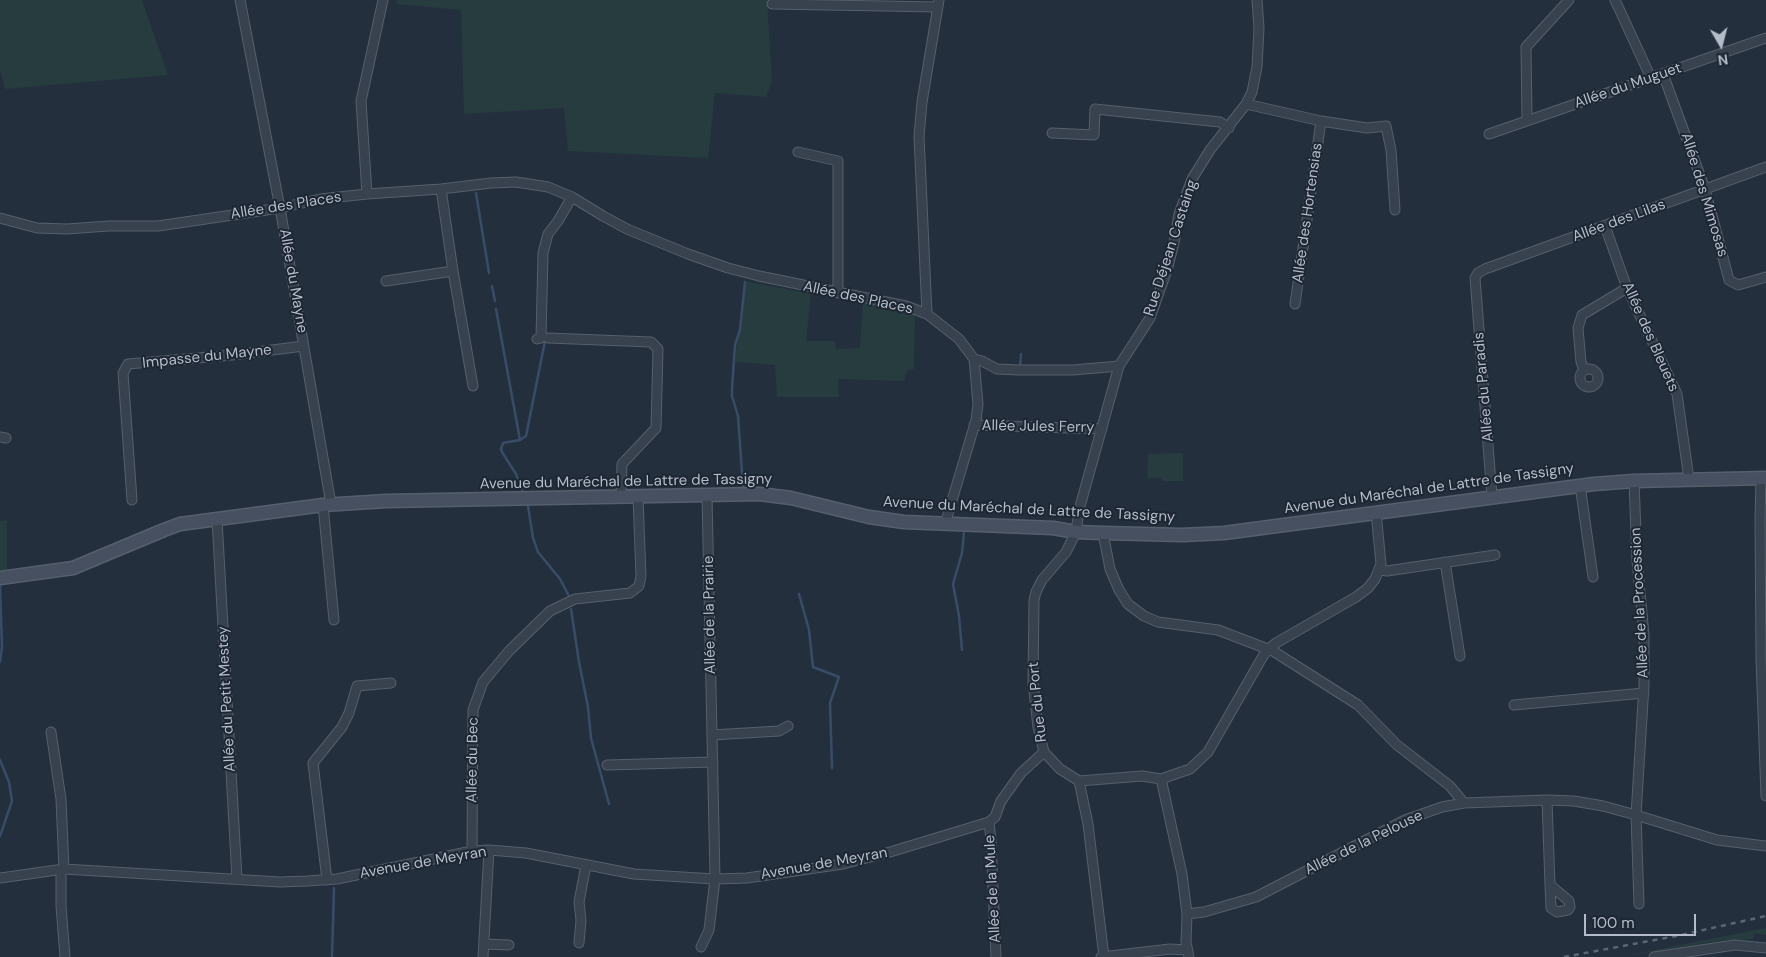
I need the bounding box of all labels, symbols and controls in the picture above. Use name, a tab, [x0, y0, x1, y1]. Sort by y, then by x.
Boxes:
north arrow	[1696, 20, 1746, 70]
text: N	[1717, 50, 1729, 69]
street label: Allée du Muguet	[1572, 59, 1684, 113]
street label: Allée des Mimosas	[1677, 131, 1731, 259]
street label: Allée des Hortensias	[1289, 142, 1327, 284]
street label: Rue Déjean Castaing	[1140, 177, 1202, 319]
street label: Allée des Places	[229, 188, 343, 224]
street label: Allée des Lilas	[1570, 196, 1668, 246]
street label: Allée du Mayne	[275, 227, 311, 335]
street label: Allée des Places	[801, 278, 915, 318]
street label: Allée des Bleuets	[1618, 279, 1682, 395]
street label: Allée du Paradis	[1470, 331, 1498, 443]
street label: Impasse du Mayne	[141, 341, 273, 373]
street label: Allée Jules Ferry	[981, 417, 1095, 437]
street label: Avenue du Maréchal de Lattre de Tassigny	[1283, 460, 1575, 518]
street label: Avenue du Maréchal de Lattre de Tassigny	[480, 470, 772, 494]
street label: Avenue du Maréchal de Lattre de Tassigny	[882, 493, 1176, 527]
street label: Allée de la Procession	[1627, 527, 1653, 679]
street label: Allée de la Prairie	[700, 555, 720, 675]
street label: Allée du Petit Mestey	[214, 626, 240, 772]
street label: Rue du Port	[1025, 661, 1051, 743]
street label: Allée du Bec	[463, 717, 483, 803]
street label: Allée de la Pelouse	[1302, 807, 1426, 879]
street label: Allée de la Mule	[981, 835, 1005, 943]
street label: Avenue de Meyran	[358, 843, 488, 883]
street label: Avenue de Meyran	[759, 844, 889, 884]
scale bar	[1586, 904, 1698, 936]
text: 100 m	[1592, 913, 1635, 933]

